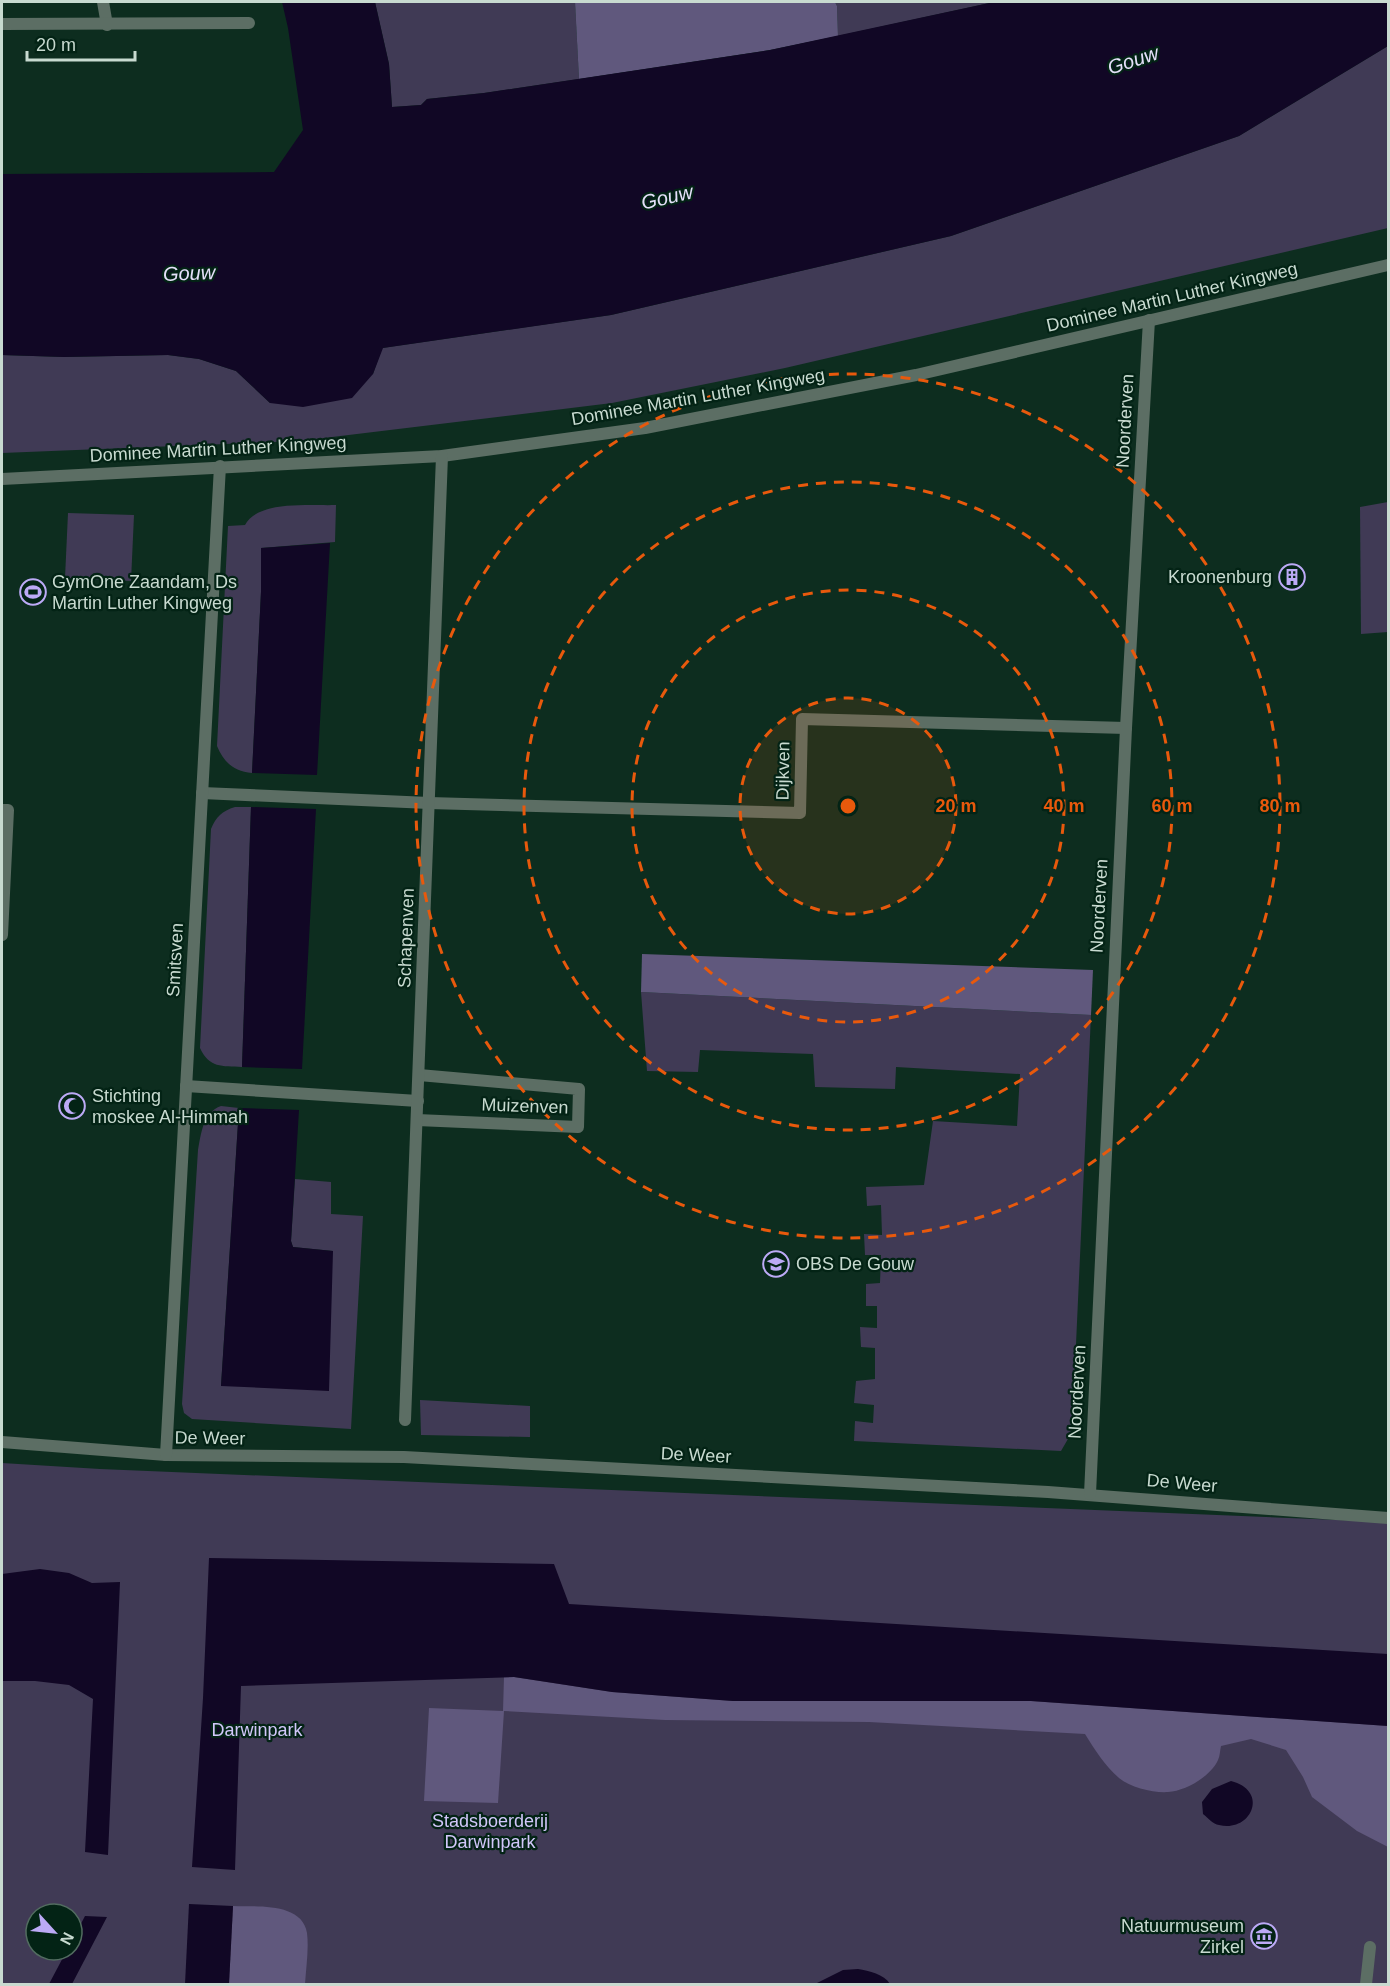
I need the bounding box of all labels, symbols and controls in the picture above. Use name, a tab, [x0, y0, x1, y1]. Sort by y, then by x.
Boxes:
scale bar	[27, 24, 135, 62]
text: 20 m	[36, 35, 76, 55]
water label: Gouw	[1105, 41, 1163, 79]
water label: Gouw	[639, 180, 696, 214]
street label: Dominee Martin Luther Kingweg	[1044, 258, 1300, 336]
water label: Gouw	[163, 261, 217, 285]
street label: Dominee Martin Luther Kingweg	[570, 365, 826, 429]
street label: Noorderven	[1113, 374, 1137, 468]
street label: Dominee Martin Luther Kingweg	[89, 432, 347, 466]
building icon: Kroonenburg	[1277, 562, 1307, 592]
place label: Kroonenburg	[1168, 567, 1272, 587]
place label: GymOne Zaandam, Ds Martin Luther Kingweg	[52, 572, 237, 613]
sports icon: GymOne Zaandam, Ds Martin Luther Kingweg	[18, 577, 48, 607]
street label: Dijkven	[772, 741, 794, 801]
centre of rings	[838, 796, 858, 816]
text: 20 m	[935, 796, 977, 816]
text: 40 m	[1043, 796, 1085, 816]
text: 60 m	[1151, 796, 1193, 816]
text: 80 m	[1259, 796, 1301, 816]
street label: Noorderven	[1087, 859, 1111, 953]
street label: Schapenven	[394, 888, 418, 988]
street label: Smitsven	[163, 923, 187, 997]
place label: Stichting moskee Al-Himmah	[92, 1086, 248, 1127]
mosque icon: Stichting moskee Al-Himmah	[57, 1091, 87, 1121]
street label: Muizenven	[481, 1094, 569, 1118]
school or university icon: OBS De Gouw	[761, 1249, 791, 1279]
place label: OBS De Gouw	[796, 1254, 915, 1274]
street label: Noorderven	[1065, 1345, 1089, 1439]
street label: De Weer	[174, 1427, 246, 1449]
street label: De Weer	[660, 1443, 732, 1467]
street label: De Weer	[1146, 1470, 1218, 1496]
park label: Darwinpark	[211, 1720, 304, 1740]
park label: Stadsboerderij Darwinpark	[432, 1811, 548, 1852]
north arrow	[24, 1902, 84, 1962]
place label: Natuurmuseum Zirkel	[1121, 1916, 1244, 1957]
museum icon: Natuurmuseum Zirkel	[1249, 1921, 1279, 1951]
text: N	[57, 1930, 77, 1948]

